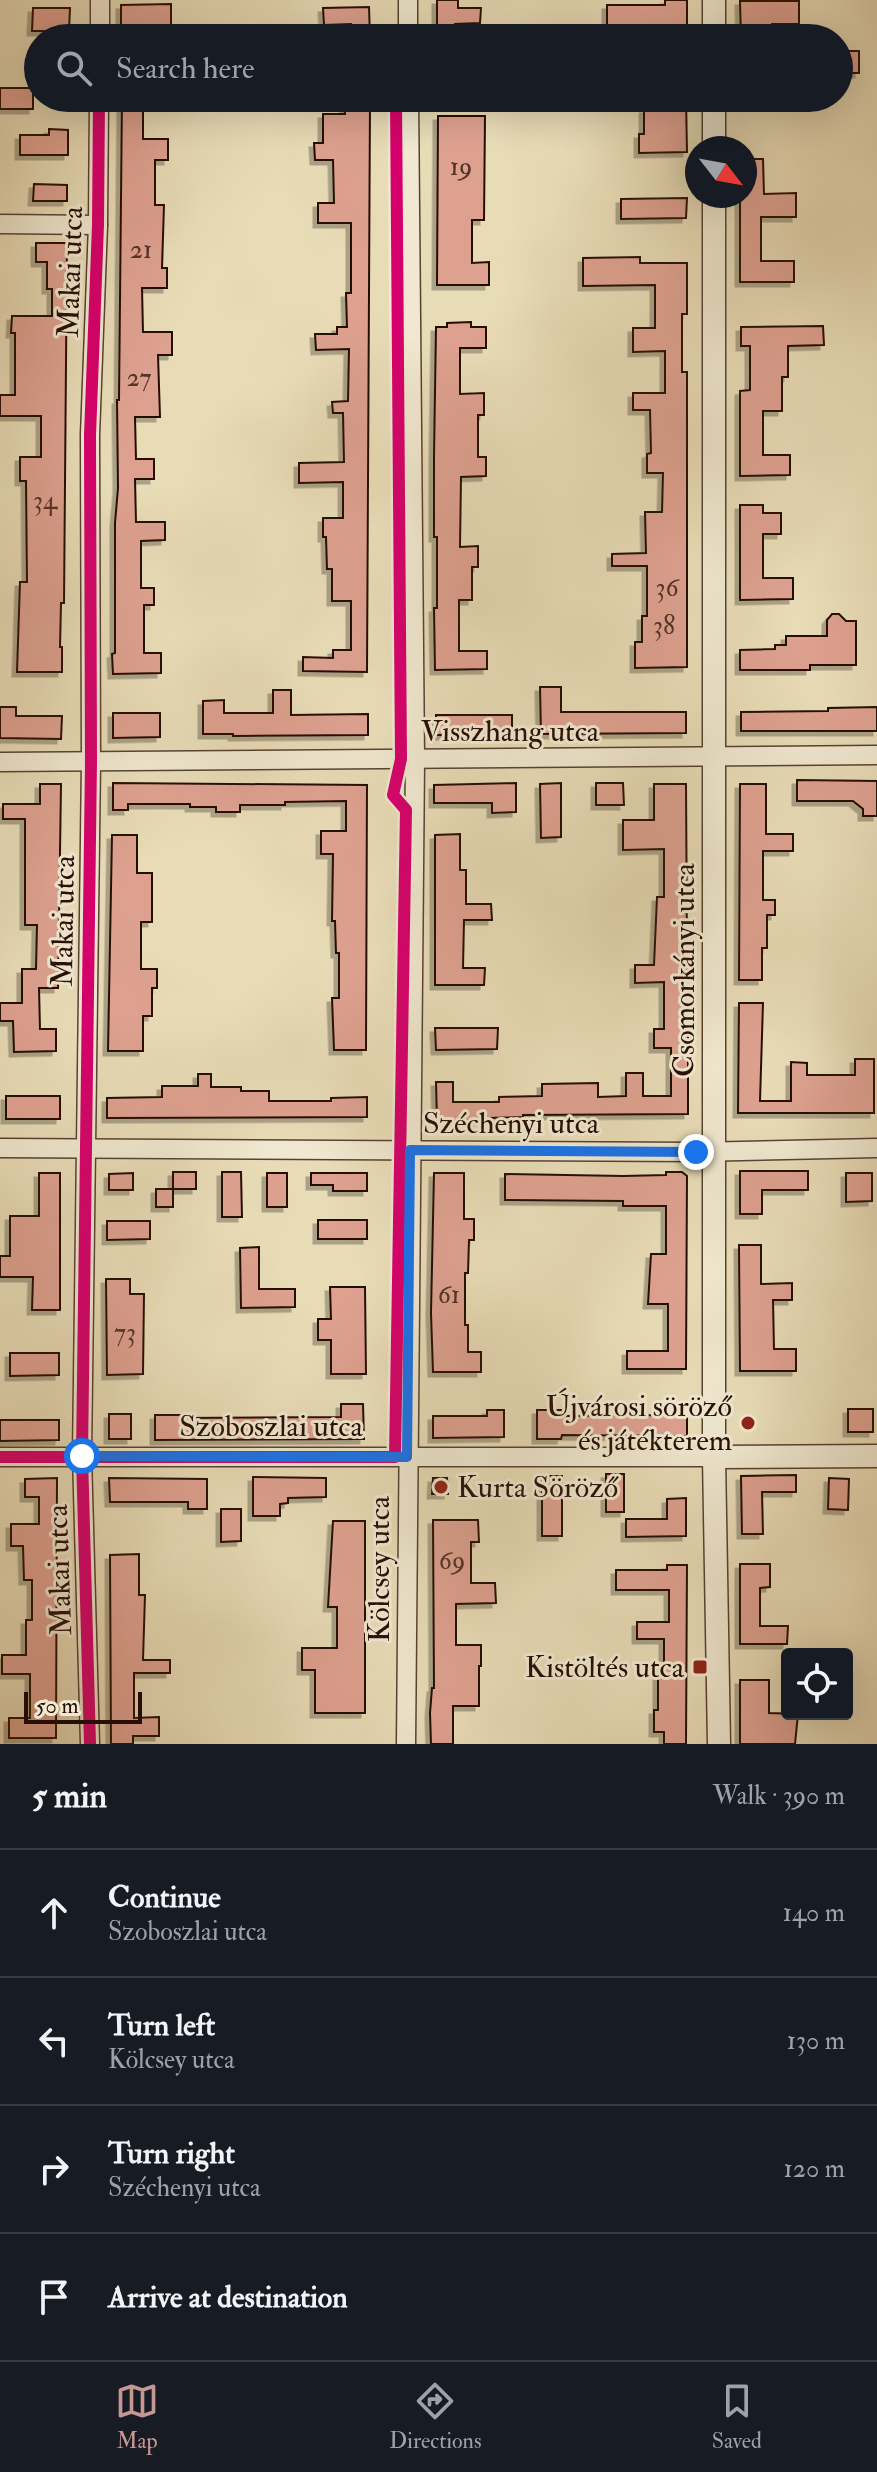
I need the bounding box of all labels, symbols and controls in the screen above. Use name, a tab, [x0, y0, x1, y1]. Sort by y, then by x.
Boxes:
search box	[24, 24, 853, 112]
icon: search	[52, 46, 96, 90]
text: Search here	[116, 50, 255, 87]
north arrow	[685, 136, 757, 208]
house number: 19	[450, 151, 472, 183]
street label: Makai utca	[50, 205, 91, 338]
house number: 21	[130, 234, 152, 266]
house number: 27	[126, 362, 152, 394]
house number: 34	[33, 485, 58, 517]
house number: 36	[655, 572, 680, 604]
house number: 38	[653, 610, 675, 642]
street label: Visszhang utca	[421, 713, 600, 750]
street label: Makai utca	[44, 854, 83, 987]
street label: Csomorkányi utca	[666, 862, 703, 1077]
street label: Széchenyi utca	[423, 1105, 600, 1142]
route end	[678, 1134, 714, 1170]
house number: 61	[438, 1279, 460, 1311]
house number: 73	[114, 1317, 136, 1349]
place label: Újvárosi söröző és játékterem	[546, 1387, 733, 1459]
street label: Szoboszlai utca	[179, 1408, 363, 1445]
marker: Újvárosi söröző és játékterem	[739, 1414, 757, 1432]
route start	[64, 1438, 100, 1474]
place label: Kurta Söröző	[457, 1469, 619, 1506]
marker: Kurta Söröző	[432, 1478, 450, 1496]
street label: Kölcsey utca	[361, 1495, 398, 1642]
street label: Makai utca	[39, 1503, 80, 1636]
house number: 69	[439, 1545, 465, 1577]
map controls	[781, 1648, 853, 1720]
button: locate	[781, 1648, 853, 1720]
place label: Kistöltés utca	[525, 1649, 685, 1686]
marker: Kistöltés utca	[691, 1658, 709, 1676]
scale bar	[24, 1688, 142, 1724]
text: 50 m	[36, 1692, 78, 1720]
text: 5 min	[32, 1775, 107, 1818]
text: Walk · 390 m	[713, 1780, 845, 1812]
text: Continue	[108, 1879, 221, 1916]
icon: ahead	[32, 1891, 76, 1935]
text: 140 m	[783, 1897, 845, 1929]
text: Szoboszlai utca	[108, 1916, 267, 1948]
text: Turn left	[108, 2007, 215, 2044]
icon: left	[32, 2019, 76, 2063]
text: 130 m	[787, 2025, 845, 2057]
text: Kölcsey utca	[108, 2044, 235, 2076]
text: Turn right	[108, 2135, 235, 2172]
icon: right	[32, 2147, 76, 2191]
text: 120 m	[784, 2153, 845, 2185]
text: Széchenyi utca	[108, 2172, 261, 2204]
icon: arrive	[32, 2275, 76, 2319]
text: Arrive at destination	[108, 2279, 348, 2316]
tab: Map	[115, 2379, 159, 2455]
tab: Directions	[389, 2379, 482, 2455]
tab: Saved	[712, 2379, 762, 2455]

